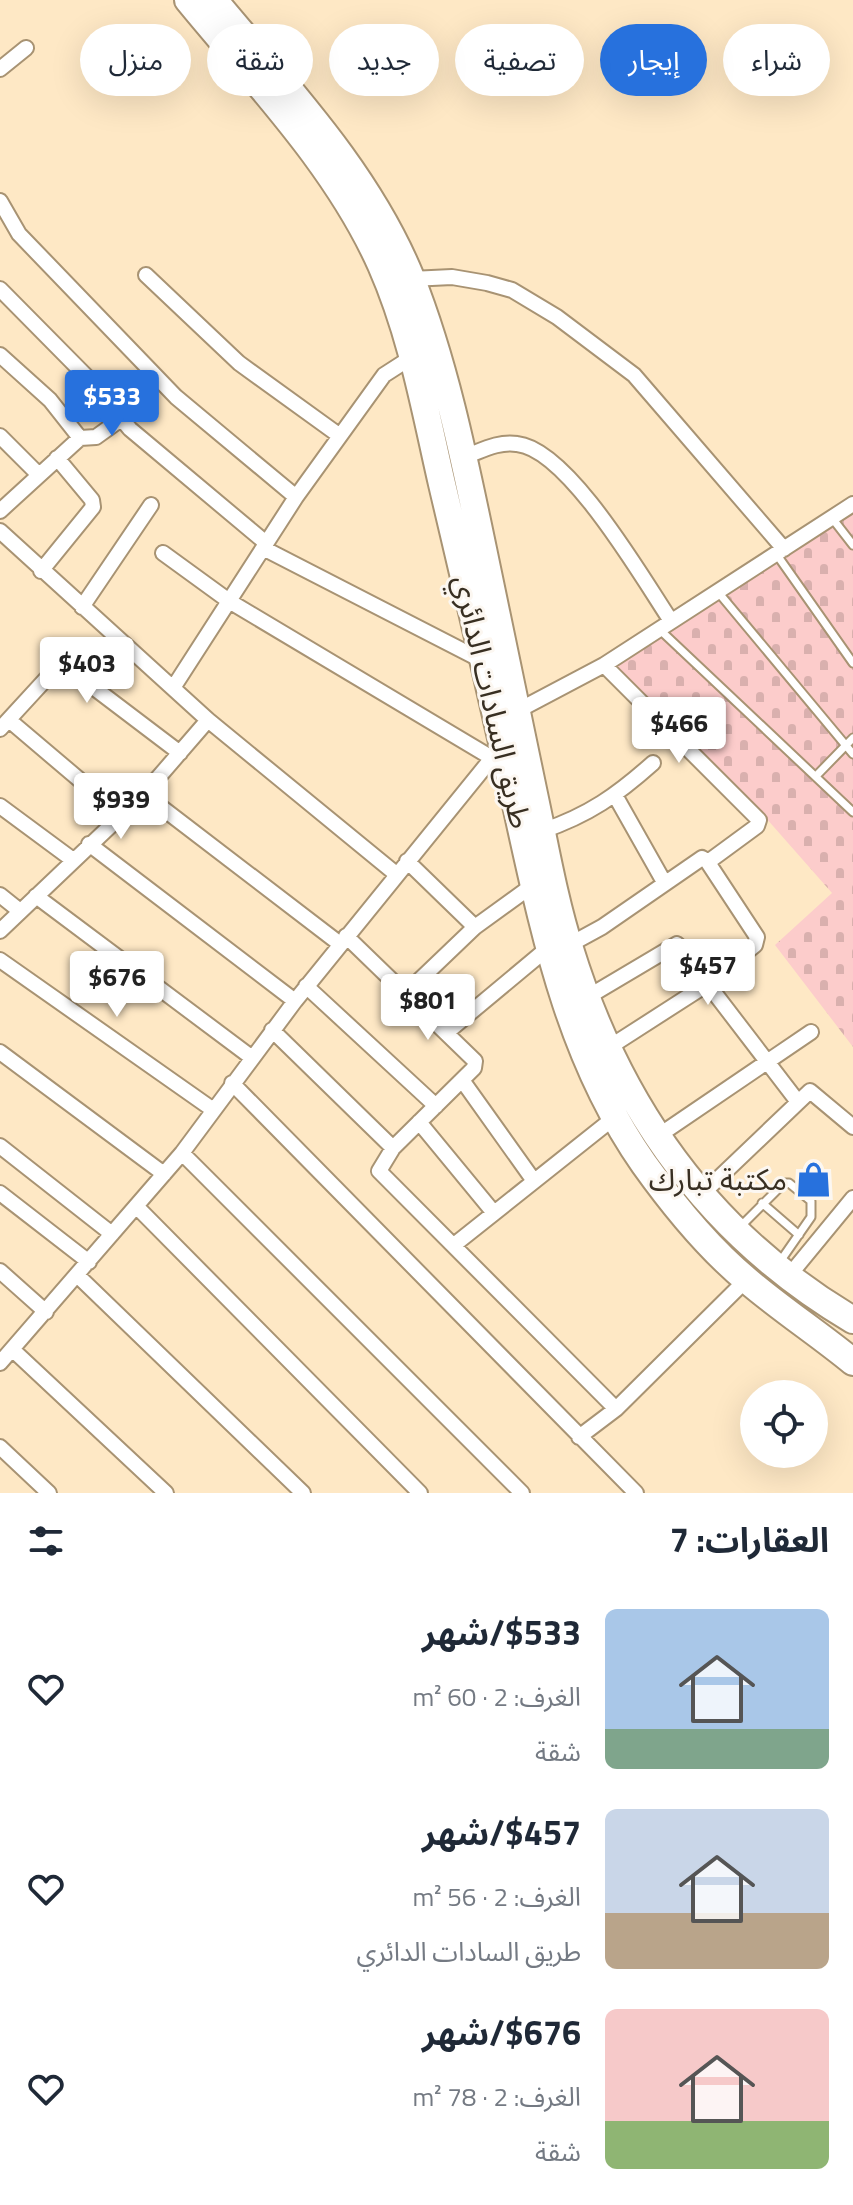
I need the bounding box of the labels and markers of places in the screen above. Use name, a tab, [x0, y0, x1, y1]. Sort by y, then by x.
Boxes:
pin: $533	[65, 370, 159, 438]
pin: $403	[40, 637, 134, 705]
pin: $466	[632, 697, 726, 765]
pin: $939	[74, 773, 168, 841]
pin: $457	[661, 939, 755, 1007]
pin: $676	[70, 951, 164, 1019]
pin: $801	[381, 974, 475, 1042]
place label: مكتبة تبارك	[649, 1156, 787, 1202]
shop icon: مكتبة تبارك	[794, 1161, 832, 1199]

